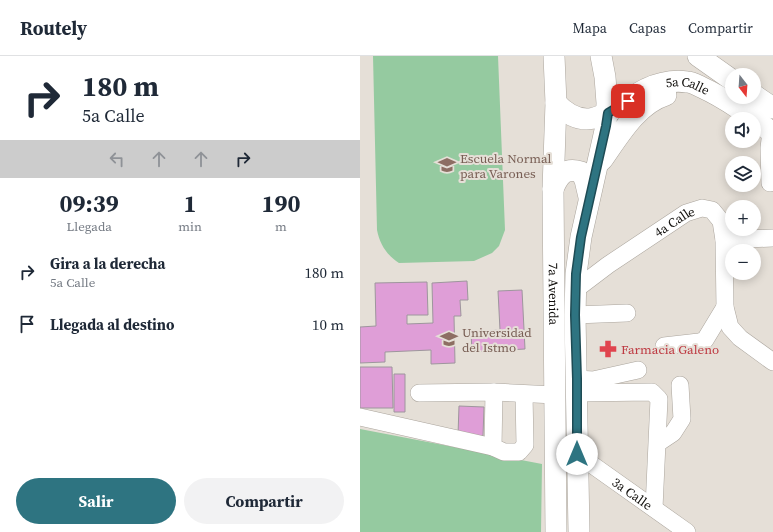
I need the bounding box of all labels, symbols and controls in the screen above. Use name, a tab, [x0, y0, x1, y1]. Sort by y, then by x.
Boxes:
text: Routely	[20, 15, 87, 41]
text: Mapa	[572, 18, 607, 38]
text: Capas	[629, 18, 666, 38]
text: Compartir	[688, 18, 753, 38]
text: 180 m	[82, 67, 159, 105]
north arrow	[725, 68, 761, 104]
map controls	[725, 68, 761, 280]
icon: right	[16, 72, 68, 124]
street label: 5a Calle	[664, 73, 713, 99]
pin	[611, 84, 645, 118]
icon: arrive	[617, 90, 639, 112]
text: 5a Calle	[82, 103, 145, 128]
button: sound	[725, 112, 761, 148]
icon: left	[106, 148, 128, 170]
icon: ahead	[148, 148, 170, 170]
icon: ahead	[190, 148, 212, 170]
icon: right	[232, 148, 254, 170]
place label: Escuela Normal para Varones	[460, 150, 552, 182]
school or university icon: Escuela Normal para Varones	[437, 155, 457, 175]
button: layers	[725, 156, 761, 192]
text: 09:39	[60, 187, 119, 220]
text: 1	[184, 187, 197, 220]
text: 190	[261, 187, 300, 220]
button: +	[725, 200, 761, 236]
street label: 4a Calle	[651, 202, 697, 241]
text: Llegada	[67, 218, 112, 235]
text: min	[178, 218, 202, 235]
text: m	[275, 218, 287, 235]
button: −	[725, 244, 761, 280]
text: Gira a la derecha	[50, 253, 165, 274]
icon: right	[16, 261, 38, 283]
text: 180 m	[304, 262, 344, 283]
street label: 7a Avenida	[545, 263, 563, 326]
text: 5a Calle	[50, 274, 95, 291]
icon: arrive	[16, 313, 38, 335]
text: Llegada al destino	[50, 314, 175, 335]
text: 10 m	[312, 314, 344, 335]
place label: Universidad del Istmo	[462, 324, 532, 356]
school or university icon: Universidad del Istmo	[439, 329, 459, 349]
pharmacy icon: Farmacia Galeno	[598, 339, 618, 359]
place label: Farmacia Galeno	[621, 341, 719, 358]
position arrow	[556, 433, 598, 475]
street label: 3a Calle	[609, 473, 656, 514]
button: Salir	[16, 478, 176, 524]
button: Compartir	[184, 478, 344, 524]

